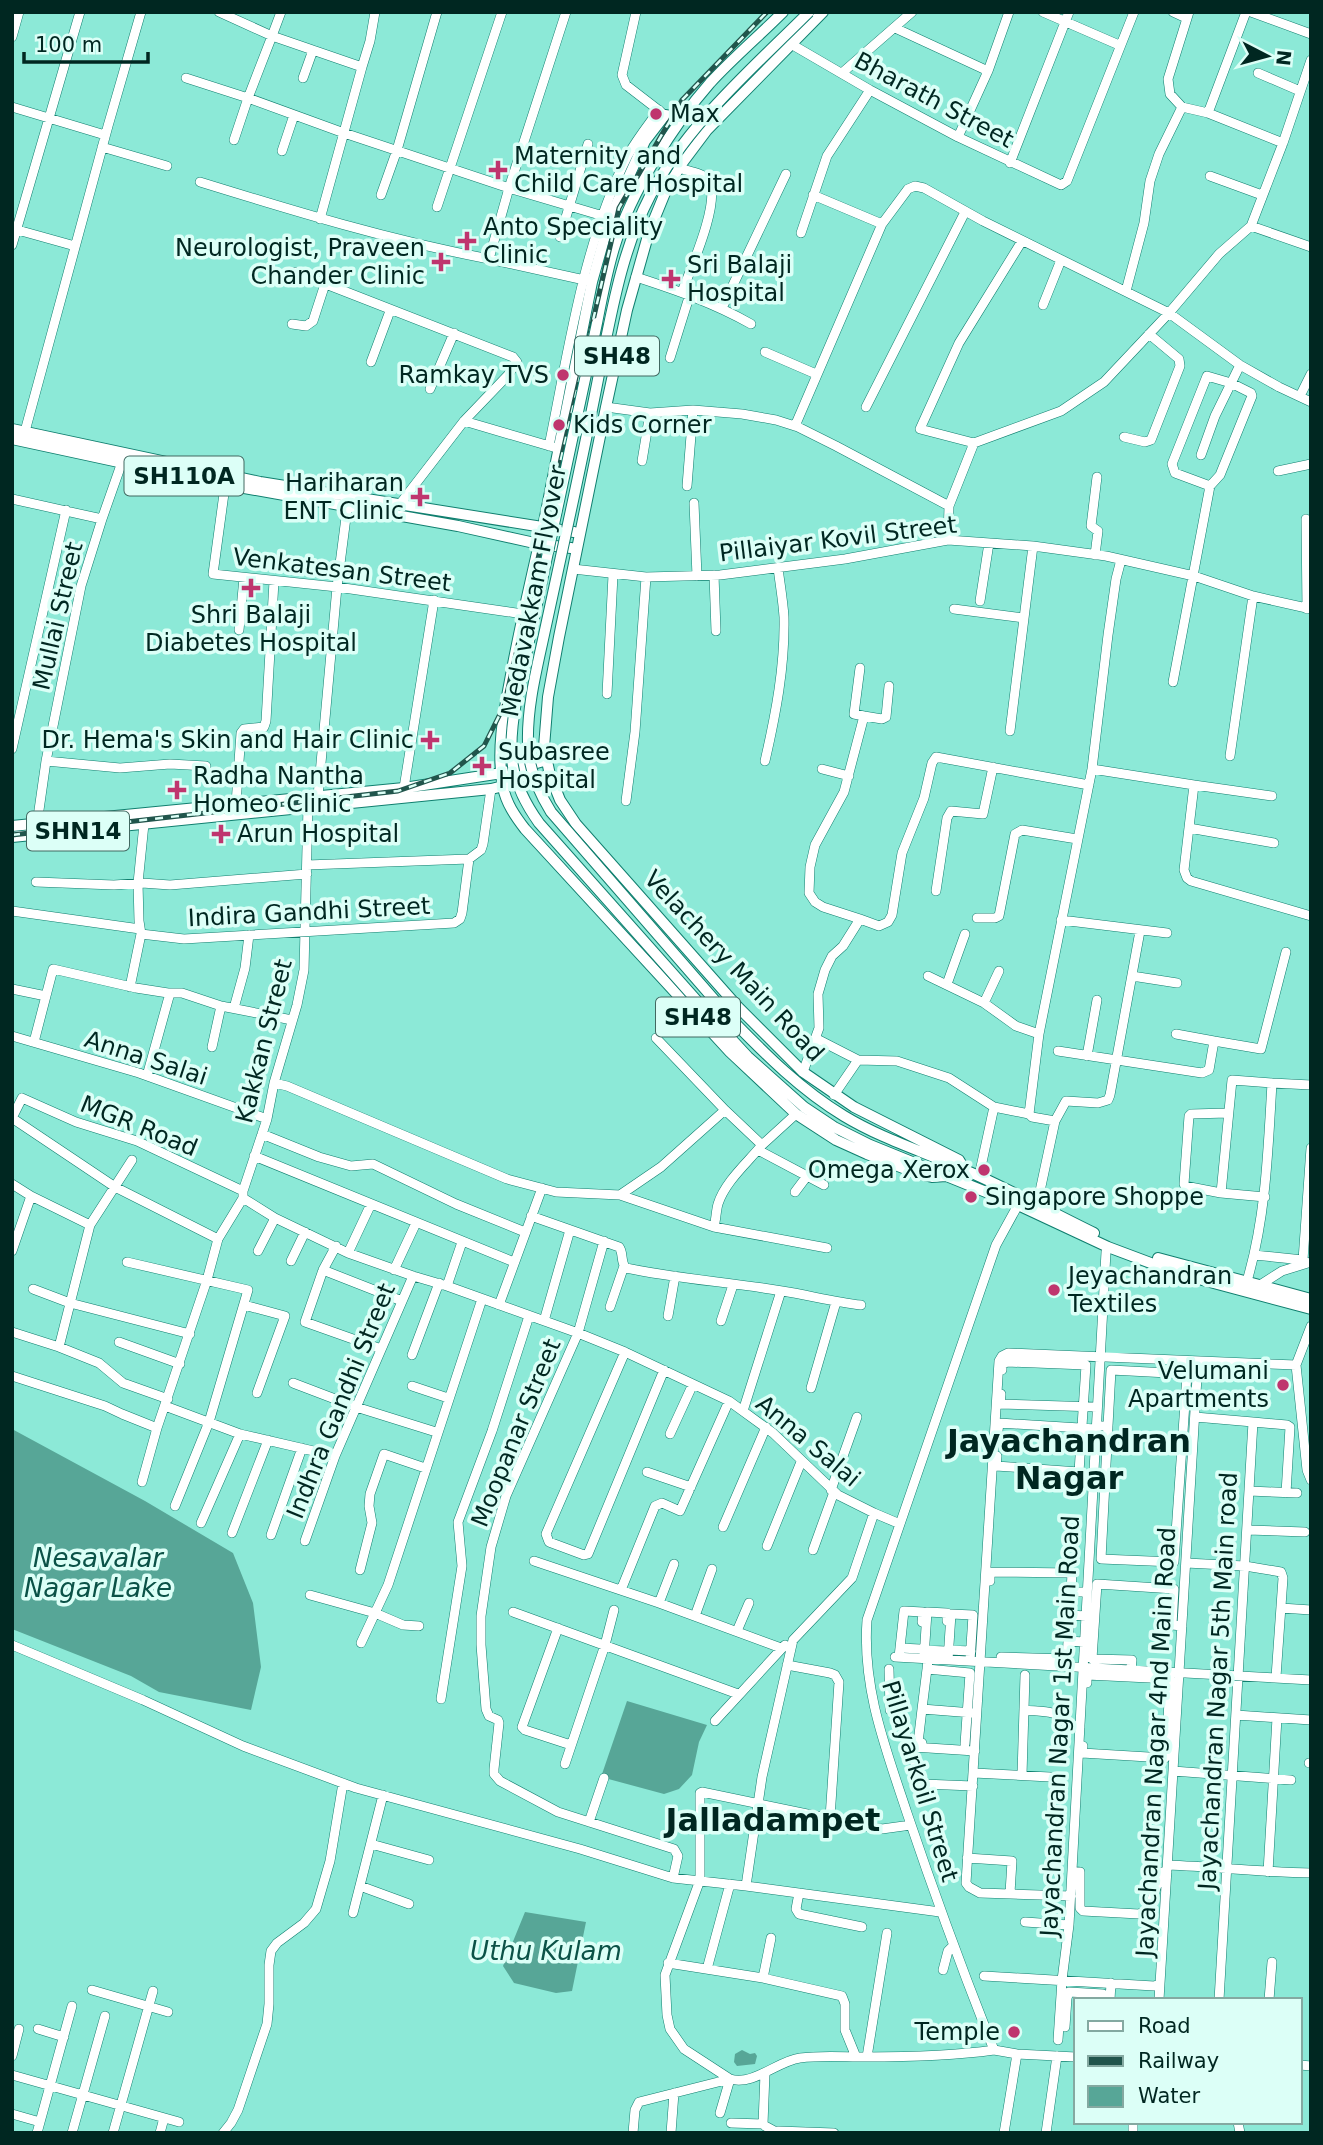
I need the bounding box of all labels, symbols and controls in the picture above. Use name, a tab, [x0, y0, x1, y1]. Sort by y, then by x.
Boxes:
scale bar	[24, 21, 149, 65]
north arrow	[1232, 21, 1302, 91]
text: 100 m	[35, 33, 102, 57]
street label: Bharath Street	[850, 46, 1018, 154]
text: N	[1272, 49, 1296, 67]
place label: Max	[670, 100, 720, 128]
marker: Max	[648, 106, 664, 122]
place label: Maternity and Child Care Hospital	[514, 142, 743, 198]
marker: Maternity and Child Care Hospital	[488, 160, 508, 180]
place label: Anto Speciality Clinic	[483, 213, 663, 269]
marker: Anto Speciality Clinic	[457, 231, 477, 251]
place label: Neurologist, Praveen Chander Clinic	[175, 234, 425, 290]
place label: Sri Balaji Hospital	[687, 251, 792, 307]
marker: Neurologist, Praveen Chander Clinic	[431, 252, 451, 272]
marker: Sri Balaji Hospital	[661, 269, 681, 289]
road number: SH48	[575, 336, 659, 376]
place label: Ramkay TVS	[398, 361, 549, 389]
marker: Ramkay TVS	[555, 367, 571, 383]
place label: Kids Corner	[573, 411, 712, 439]
marker: Kids Corner	[551, 417, 567, 433]
road number: SH110A	[124, 456, 244, 496]
street label: Medavakkam Flyover	[496, 463, 572, 719]
place label: Hariharan ENT Clinic	[283, 469, 404, 525]
marker: Hariharan ENT Clinic	[410, 487, 430, 507]
street label: Pillaiyar Kovil Street	[718, 511, 958, 567]
street label: Mullai Street	[27, 539, 89, 693]
street label: Venkatesan Street	[231, 543, 453, 597]
marker: Shri Balaji Diabetes Hospital	[241, 578, 261, 598]
place label: Shri Balaji Diabetes Hospital	[145, 601, 357, 657]
place label: Dr. Hema's Skin and Hair Clinic	[41, 726, 414, 754]
marker: Dr. Hema's Skin and Hair Clinic	[420, 730, 440, 750]
place label: Subasree Hospital	[498, 738, 610, 794]
marker: Subasree Hospital	[472, 756, 492, 776]
place label: Radha Nantha Homeo Clinic	[193, 762, 364, 818]
marker: Radha Nantha Homeo Clinic	[167, 780, 187, 800]
road number: SHN14	[27, 811, 129, 850]
place label: Arun Hospital	[237, 820, 399, 848]
marker: Arun Hospital	[211, 824, 231, 844]
street label: Velachery Main Road	[638, 865, 830, 1067]
street label: Indira Gandhi Street	[187, 892, 431, 932]
street label: Kakkan Street	[230, 956, 298, 1126]
road number: SH48	[656, 998, 740, 1036]
street label: Anna Salai	[81, 1025, 211, 1091]
street label: MGR Road	[76, 1090, 202, 1162]
place label: Omega Xerox	[808, 1156, 970, 1184]
marker: Omega Xerox	[976, 1162, 992, 1178]
place label: Singapore Shoppe	[985, 1183, 1204, 1211]
marker: Singapore Shoppe	[963, 1189, 979, 1205]
place label: Jeyachandran Textiles	[1066, 1262, 1232, 1318]
street label: Indhra Gandhi Street	[281, 1279, 401, 1523]
marker: Jeyachandran Textiles	[1046, 1282, 1062, 1298]
street label: Moopanar Street	[465, 1335, 567, 1531]
place label: Velumani Apartments	[1128, 1357, 1269, 1413]
marker: Velumani Apartments	[1275, 1377, 1291, 1393]
street label: Anna Salai	[750, 1389, 866, 1493]
district label: Jayachandran Nagar	[945, 1422, 1191, 1497]
street label: Jayachandran Nagar 5th Main road	[1193, 1471, 1243, 1893]
street label: Jayachandran Nagar 1st Main Road	[1035, 1515, 1085, 1939]
street label: Jayachandran Nagar 4nd Main Road	[1131, 1526, 1181, 1960]
water label: Nesavalar Nagar Lake	[24, 1543, 172, 1603]
street label: Pillayarkoil Street	[876, 1677, 964, 1885]
district label: Jalladampet	[664, 1801, 880, 1839]
water label: Uthu Kulam	[470, 1936, 622, 1966]
legend	[1074, 1998, 1302, 2124]
text: Road	[1138, 2014, 1191, 2038]
place label: Temple	[914, 2018, 1000, 2046]
marker: Temple	[1006, 2024, 1022, 2040]
text: Railway	[1138, 2049, 1219, 2073]
text: Water	[1138, 2084, 1200, 2108]

